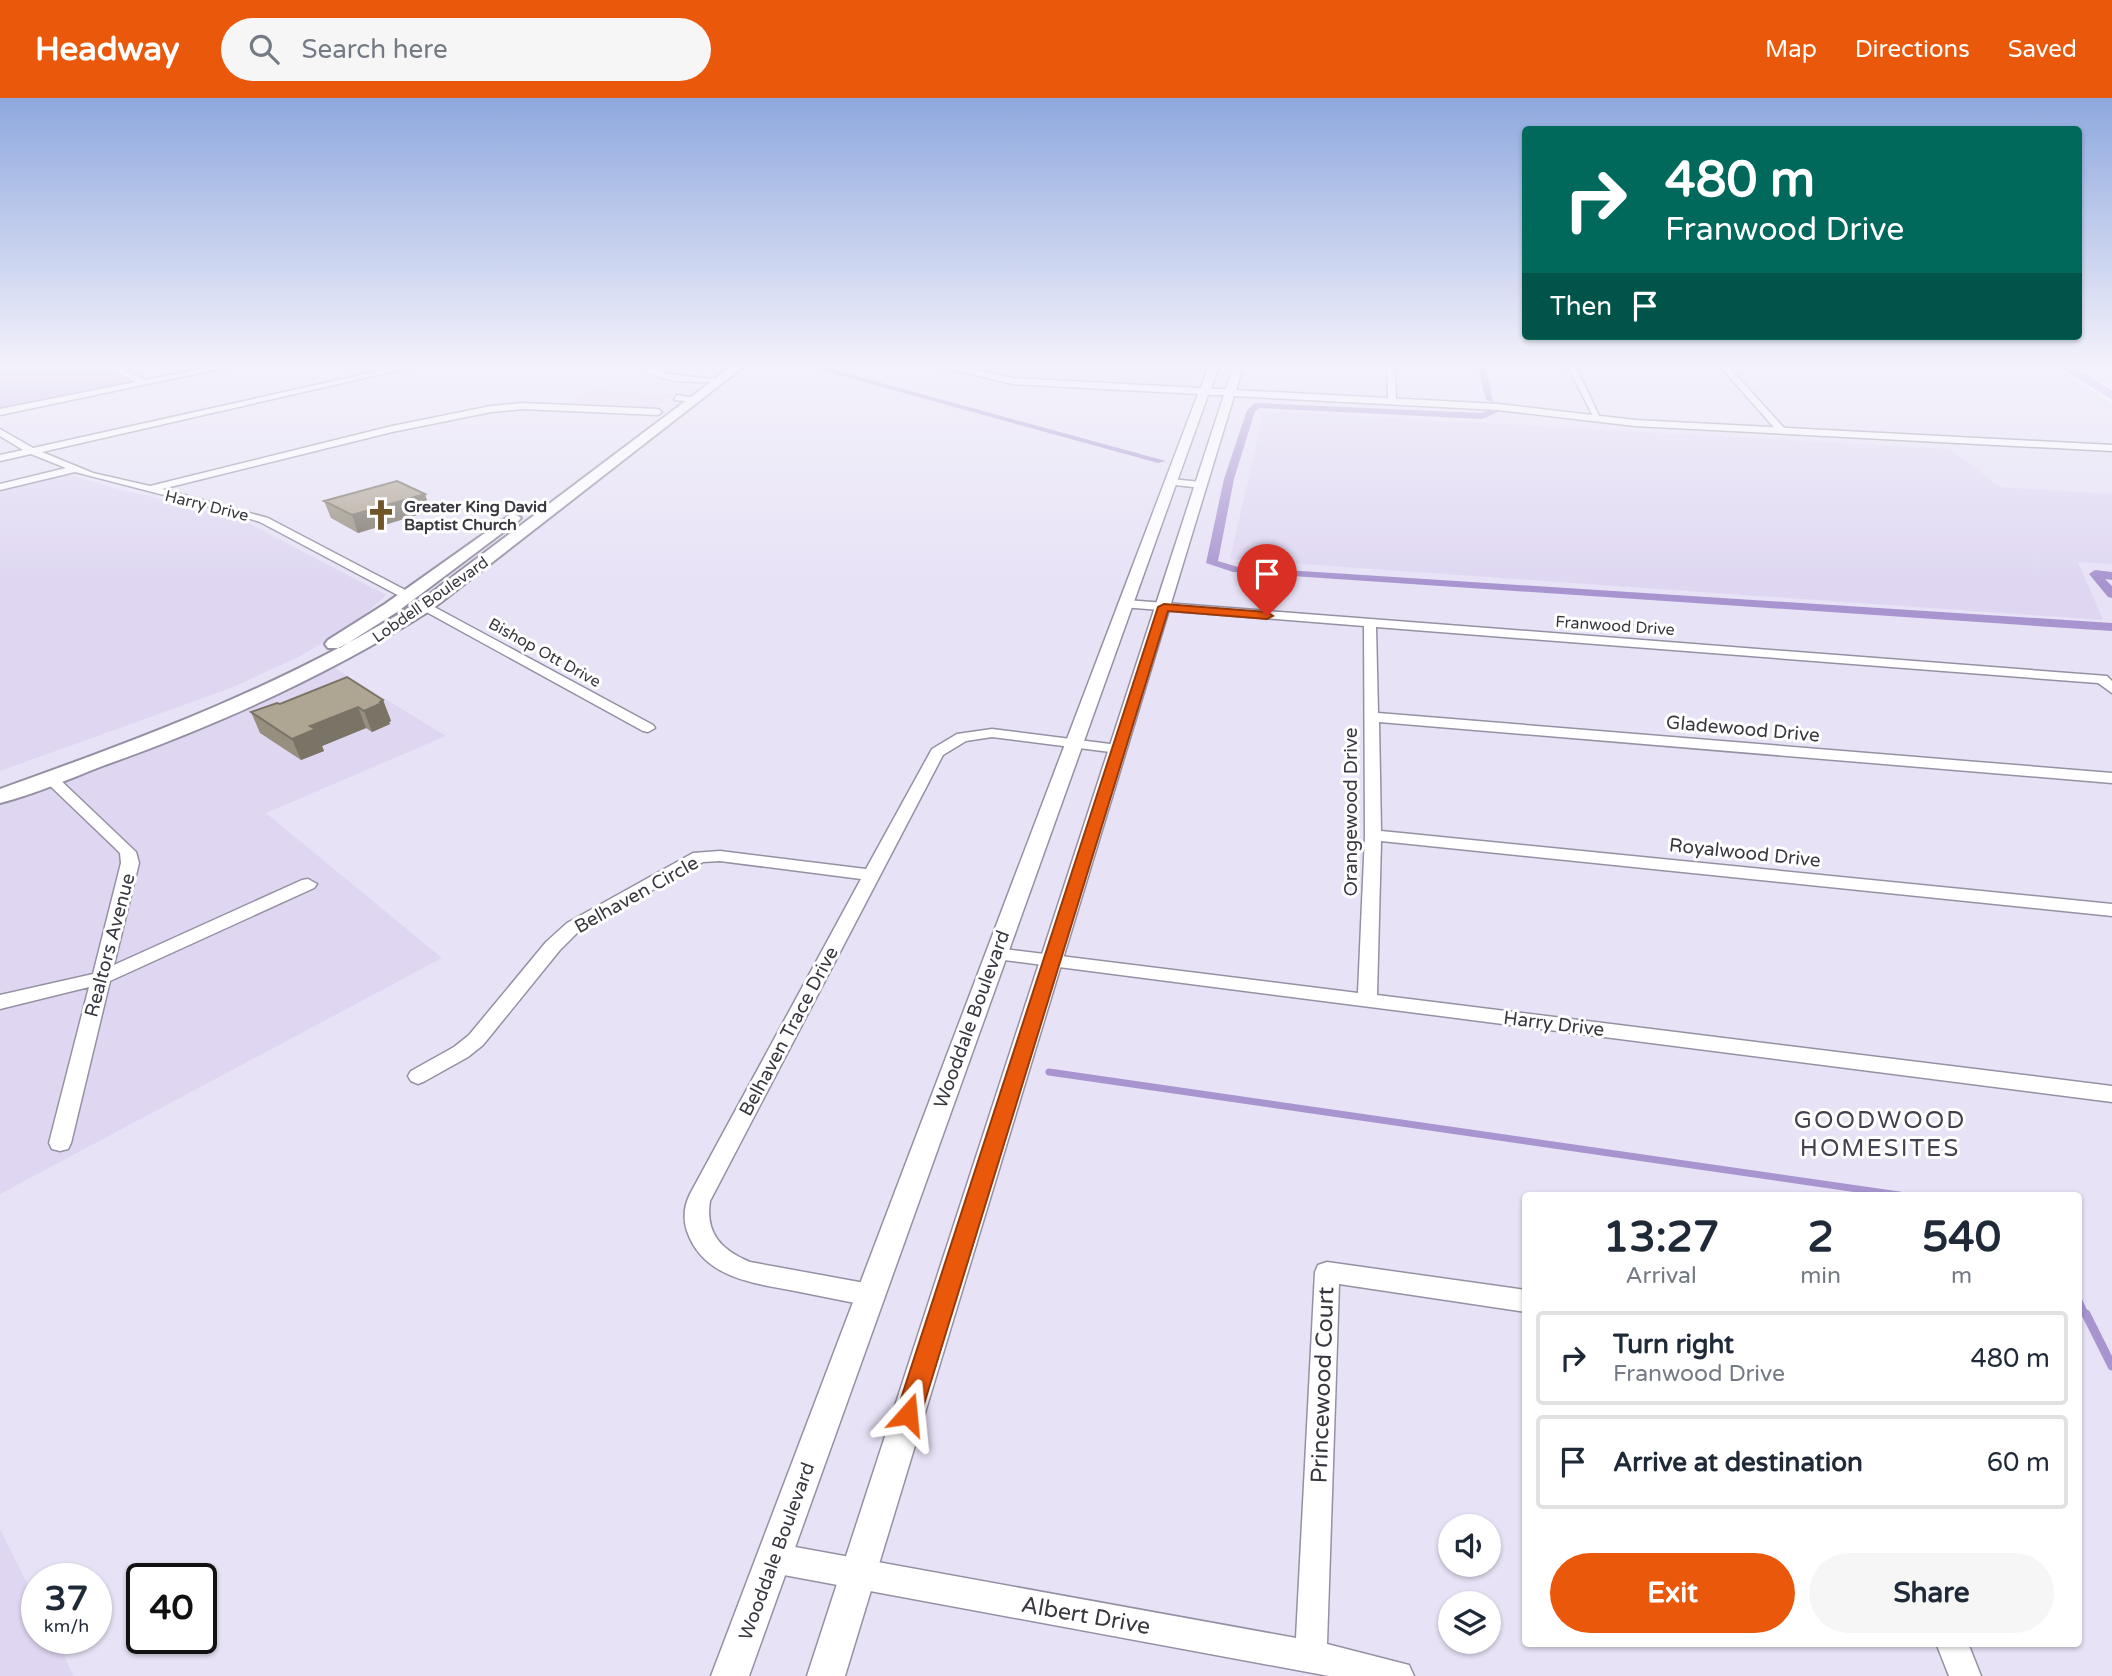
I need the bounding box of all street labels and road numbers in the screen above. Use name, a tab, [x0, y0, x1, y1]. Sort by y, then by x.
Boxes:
street label: Harry Drive	[163, 486, 251, 526]
street label: Lobdell Boulevard	[369, 552, 492, 647]
street label: Franwood Drive	[1555, 612, 1675, 640]
street label: Bishop Ott Drive	[485, 614, 604, 692]
street label: Gladewood Drive	[1665, 711, 1821, 747]
street label: Orangewood Drive	[1340, 727, 1362, 897]
street label: Royalwood Drive	[1668, 834, 1822, 872]
street label: Belhaven Circle	[571, 852, 702, 938]
street label: Realtors Avenue	[80, 871, 140, 1019]
street label: Wooddale Boulevard	[929, 927, 1014, 1111]
street label: Belhaven Trace Drive	[735, 943, 843, 1120]
street label: Harry Drive	[1502, 1007, 1606, 1041]
street label: Princewood Court	[1306, 1286, 1340, 1484]
street label: Wooddale Boulevard	[734, 1459, 819, 1643]
street label: Albert Drive	[1019, 1591, 1153, 1641]

